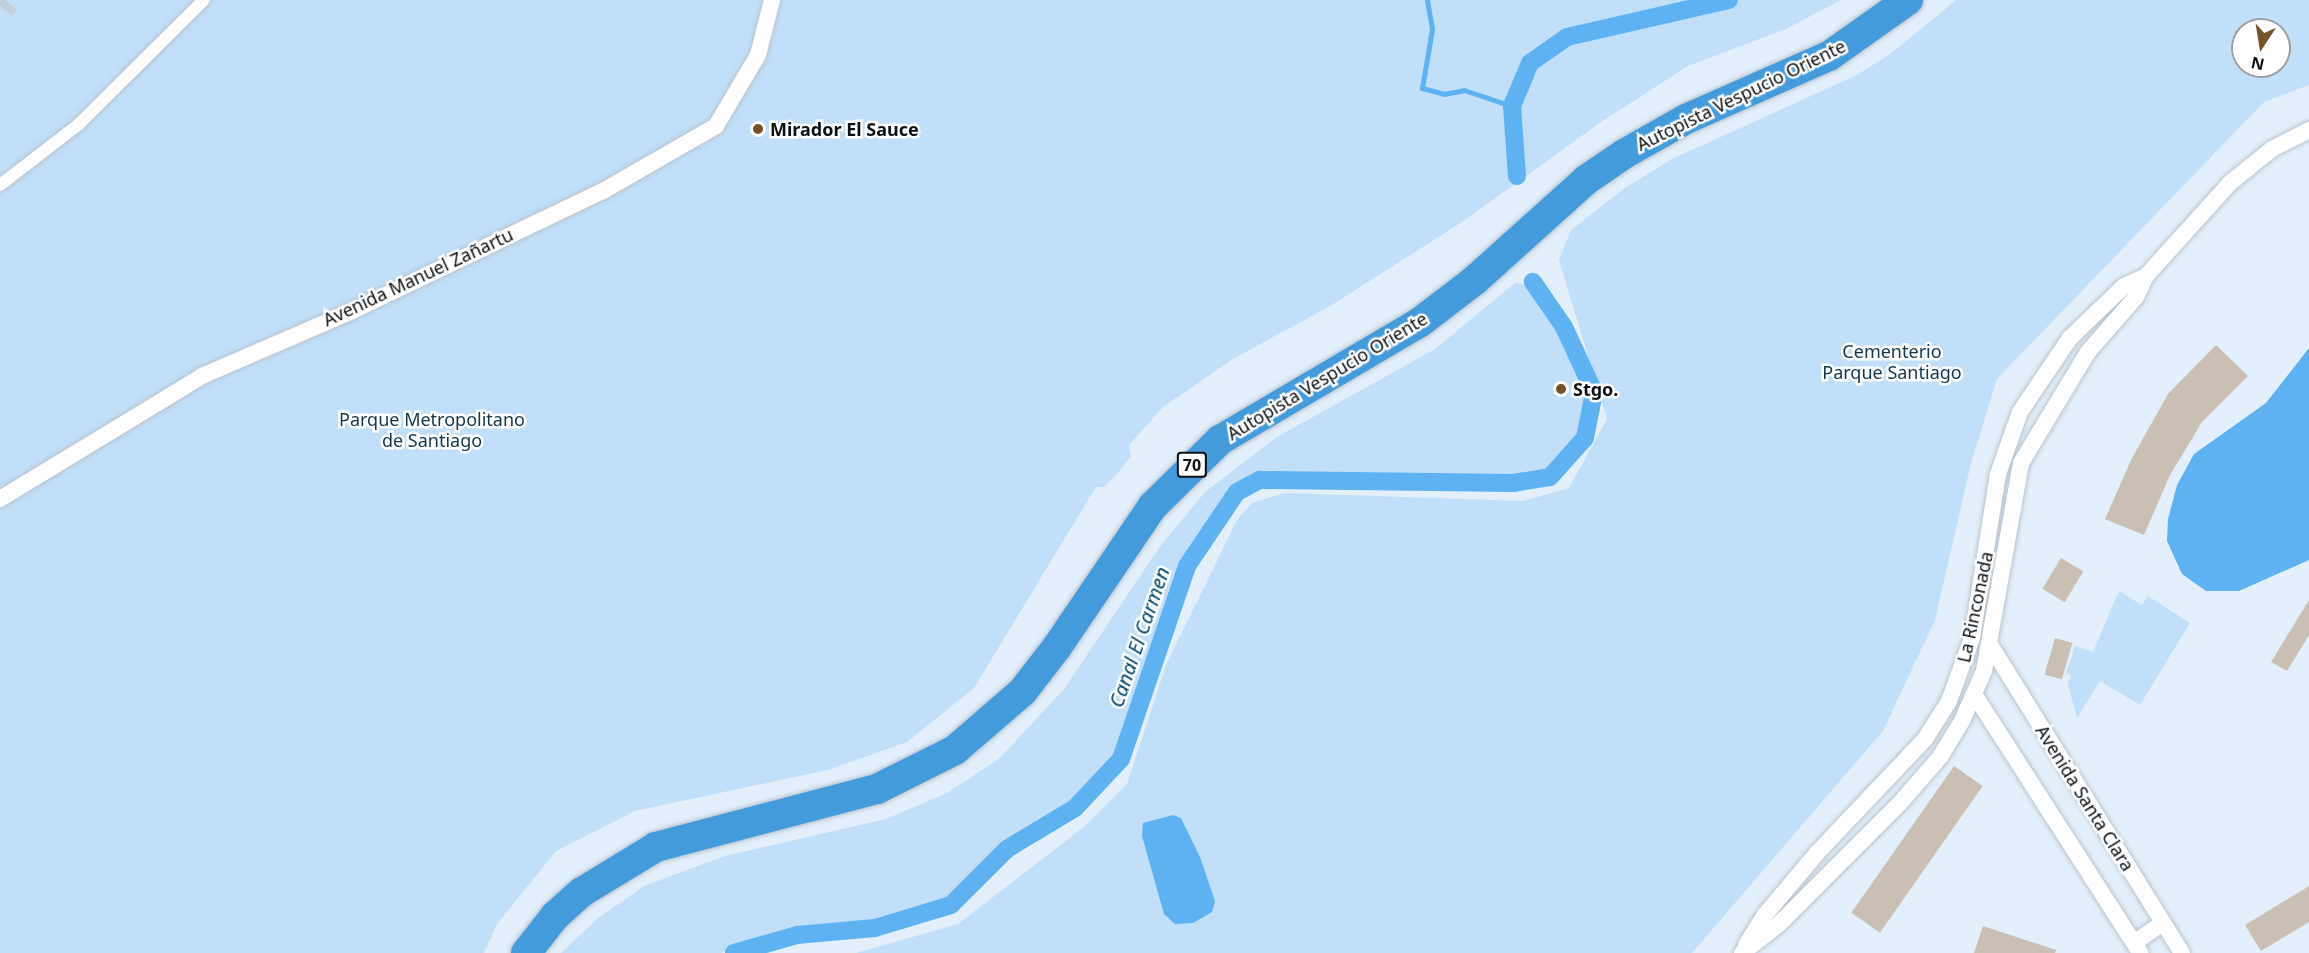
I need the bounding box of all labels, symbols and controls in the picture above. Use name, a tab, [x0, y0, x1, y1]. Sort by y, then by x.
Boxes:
north arrow	[2231, 18, 2291, 78]
street label: Autopista Vespucio Oriente	[1633, 35, 1849, 155]
text: N	[2249, 52, 2266, 76]
place label: Mirador El Sauce	[770, 118, 919, 140]
marker: Mirador El Sauce	[751, 122, 765, 136]
street label: Avenida Manuel Zañartu	[320, 223, 516, 331]
street label: Autopista Vespucio Oriente	[1223, 308, 1431, 444]
park label: Cementerio Parque Santiago	[1822, 341, 1962, 384]
place label: Stgo.	[1573, 378, 1618, 400]
marker: Stgo.	[1554, 382, 1568, 396]
park label: Parque Metropolitano de Santiago	[339, 409, 525, 452]
road number: 70	[1176, 452, 1208, 478]
street label: La Rinconada	[1953, 549, 1997, 665]
water label: Canal El Carmen	[1104, 564, 1174, 710]
street label: Avenida Santa Clara	[2031, 721, 2139, 875]

